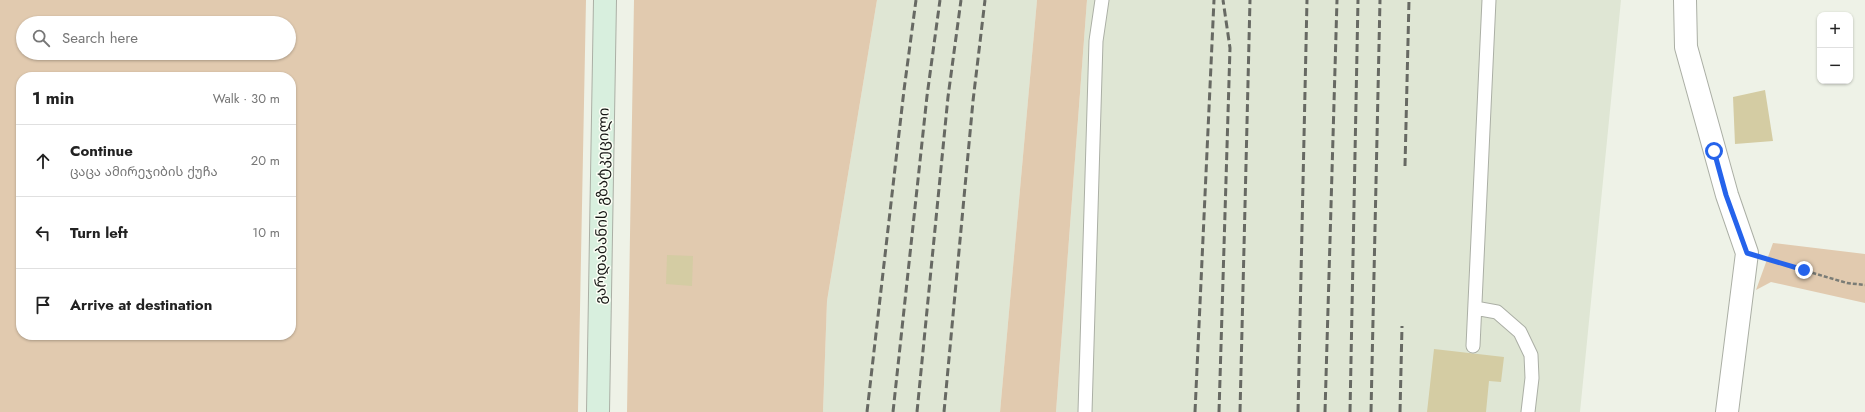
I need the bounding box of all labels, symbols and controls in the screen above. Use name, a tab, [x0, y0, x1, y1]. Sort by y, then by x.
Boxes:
map controls	[1817, 12, 1853, 84]
button: +	[1817, 12, 1853, 48]
search box	[16, 16, 296, 60]
icon: search	[30, 27, 52, 49]
text: Search here	[62, 27, 138, 49]
button: −	[1817, 48, 1853, 84]
text: 1 min	[32, 86, 74, 110]
text: Walk · 30 m	[213, 89, 280, 108]
street label: გარდაბანის გზატკეცილი	[589, 107, 615, 305]
text: Continue	[70, 140, 133, 162]
route start	[1705, 142, 1723, 160]
icon: ahead	[32, 150, 54, 172]
text: 20 m	[251, 151, 280, 170]
text: ცაცა ამირეჯიბის ქუჩა	[70, 162, 218, 181]
icon: left	[32, 222, 54, 244]
text: Turn left	[70, 222, 128, 244]
text: 10 m	[252, 223, 280, 242]
route end	[1795, 261, 1813, 279]
icon: arrive	[32, 294, 54, 316]
text: Arrive at destination	[70, 294, 212, 316]

